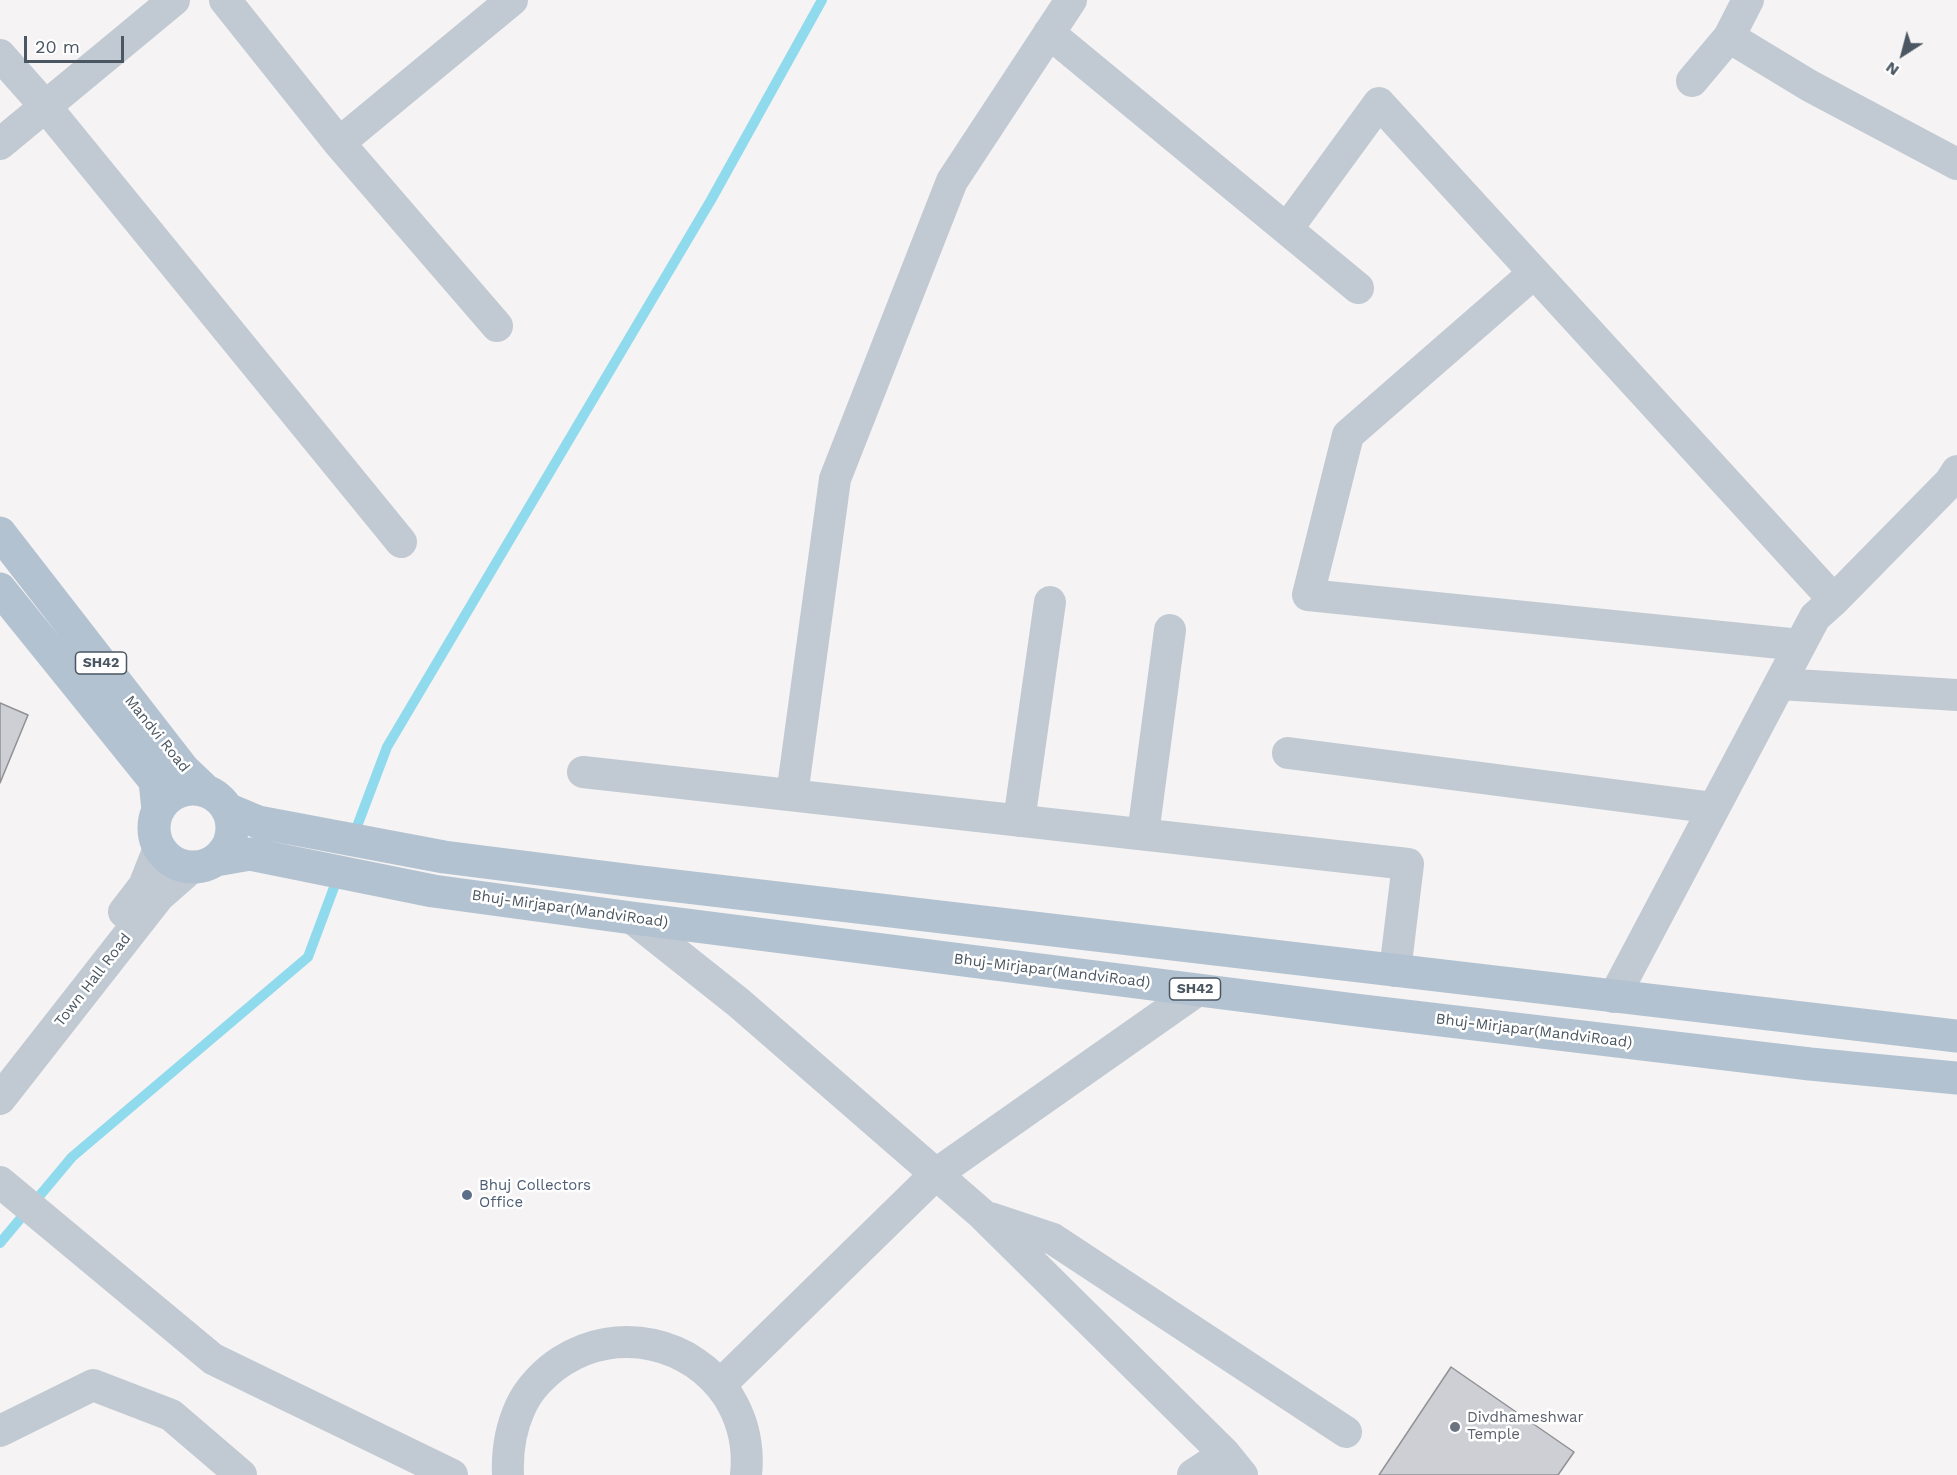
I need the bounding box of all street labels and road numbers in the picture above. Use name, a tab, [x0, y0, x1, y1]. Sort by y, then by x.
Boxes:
road number: SH42	[76, 652, 126, 674]
street label: Mandvi Road	[121, 692, 193, 776]
street label: Bhuj-Mirjapar(MandviRoad)	[471, 886, 669, 932]
street label: Town Hall Road	[51, 930, 135, 1030]
street label: Bhuj-Mirjapar(MandviRoad)	[953, 950, 1151, 992]
road number: SH42	[1170, 978, 1220, 1000]
street label: Bhuj-Mirjapar(MandviRoad)	[1435, 1010, 1633, 1052]

